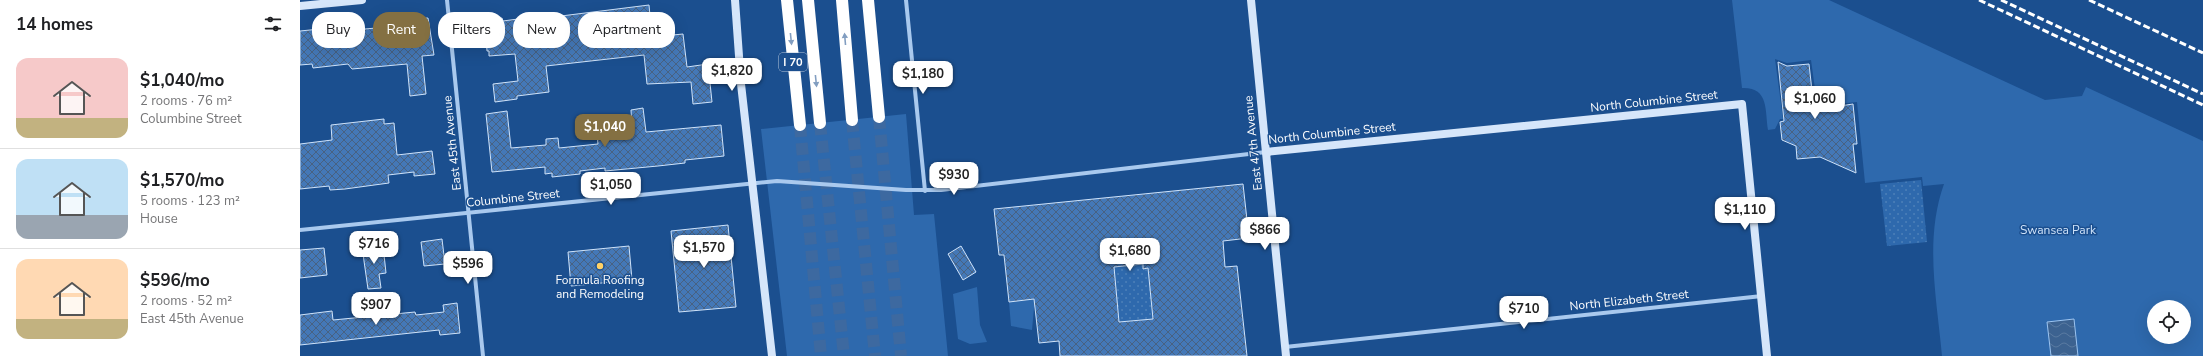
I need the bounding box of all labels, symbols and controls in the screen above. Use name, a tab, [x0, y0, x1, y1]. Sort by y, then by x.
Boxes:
chip: Buy	[312, 12, 365, 48]
chip: Rent	[373, 12, 430, 48]
chip: Filters	[438, 12, 505, 48]
chip: New	[513, 12, 570, 48]
chip: Apartment	[578, 12, 675, 48]
text: 14 homes	[16, 13, 93, 36]
icon: filters	[262, 13, 284, 35]
one-way arrow	[788, 33, 794, 45]
one-way arrow	[842, 33, 848, 45]
road number: I 70	[779, 53, 807, 71]
pin: $1,820	[699, 58, 765, 92]
pin: $1,180	[890, 61, 956, 95]
text: $1,820	[711, 62, 753, 80]
text: $1,180	[902, 65, 944, 83]
text: $1,040/mo	[140, 69, 224, 92]
icon: home	[48, 74, 96, 122]
one-way arrow	[813, 75, 819, 87]
street label: North Columbine Street	[1590, 86, 1719, 116]
pin: $1,060	[1782, 86, 1848, 120]
text: $1,060	[1794, 90, 1836, 108]
text: 2 rooms · 76 m²	[140, 92, 232, 110]
street label: East 45th Avenue	[439, 95, 465, 191]
street label: East 47th Avenue	[1240, 95, 1266, 191]
text: Columbine Street	[140, 110, 242, 128]
pin: $1,040	[572, 114, 638, 148]
text: $1,040	[584, 118, 626, 136]
street label: North Columbine Street	[1268, 118, 1397, 148]
pin: $930	[930, 162, 978, 196]
text: $930	[938, 166, 970, 184]
text: $1,570/mo	[140, 169, 224, 192]
pin: $1,050	[578, 172, 644, 206]
icon: home	[48, 175, 96, 223]
text: $1,050	[590, 176, 632, 194]
street label: Columbine Street	[466, 185, 561, 211]
text: 5 rooms · 123 m²	[140, 192, 240, 210]
pin: $1,110	[1712, 197, 1778, 231]
text: $1,110	[1724, 201, 1766, 219]
text: House	[140, 210, 178, 228]
pin: $866	[1241, 217, 1289, 251]
text: $866	[1249, 221, 1281, 239]
park label: Swansea Park	[2020, 222, 2097, 238]
pin: $716	[350, 231, 398, 265]
text: $716	[358, 235, 390, 253]
pin: $1,570	[671, 235, 737, 269]
pin: $1,680	[1097, 238, 1163, 272]
text: $1,570	[683, 239, 725, 257]
text: $1,680	[1109, 242, 1151, 260]
pin: $596	[444, 251, 492, 285]
text: $596	[452, 255, 484, 273]
marker: Formula Roofing and Remodeling	[595, 261, 605, 271]
text: $596/mo	[140, 269, 210, 292]
place label: Formula Roofing and Remodeling	[555, 272, 645, 302]
icon: home	[48, 275, 96, 323]
street label: North Elizabeth Street	[1569, 286, 1690, 314]
text: 2 rooms · 52 m²	[140, 292, 232, 310]
pin: $907	[352, 292, 400, 326]
text: $907	[360, 296, 392, 314]
pin: $710	[1500, 296, 1548, 330]
text: $710	[1508, 300, 1540, 318]
map controls	[2147, 300, 2191, 344]
button: locate	[2147, 300, 2191, 344]
text: East 45th Avenue	[140, 310, 244, 328]

